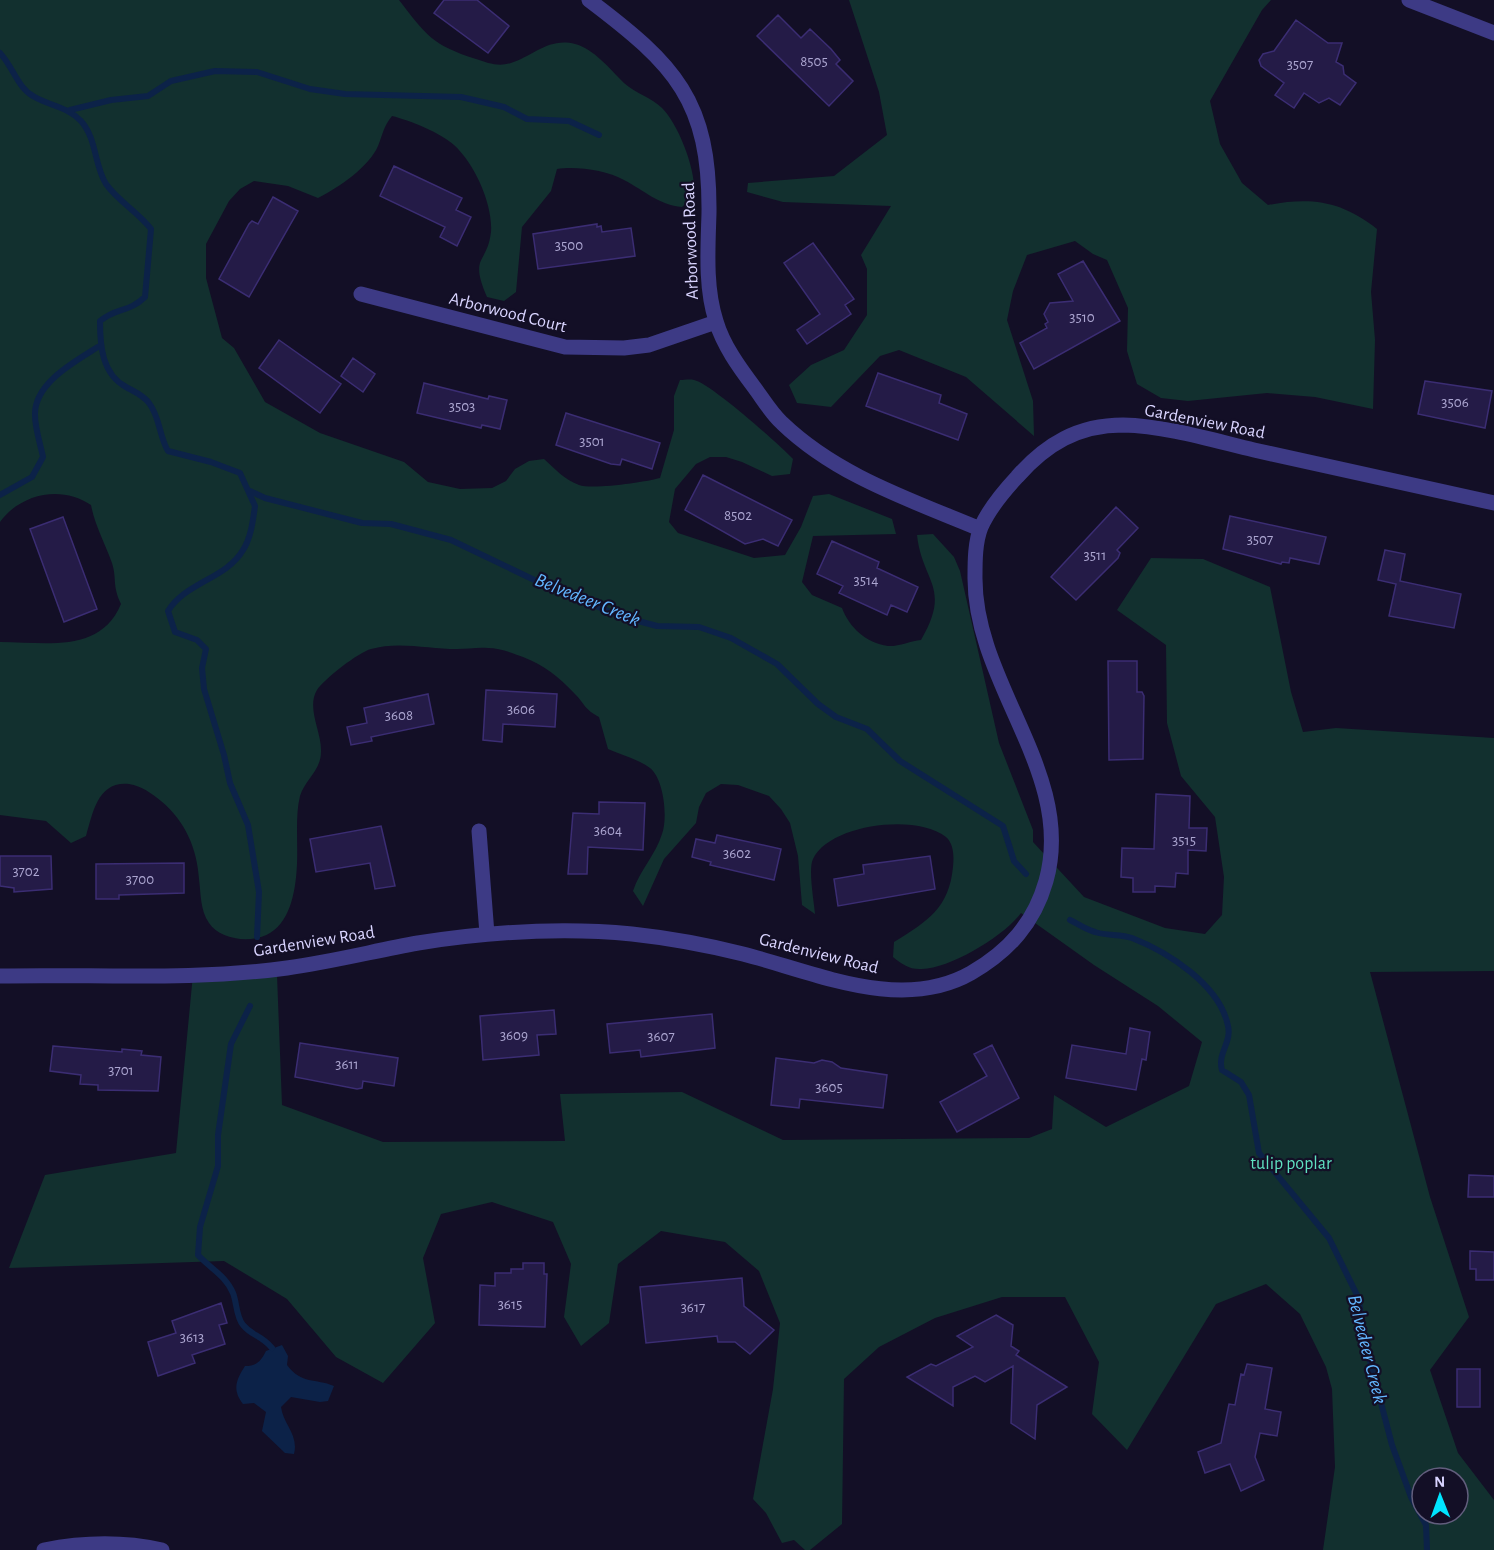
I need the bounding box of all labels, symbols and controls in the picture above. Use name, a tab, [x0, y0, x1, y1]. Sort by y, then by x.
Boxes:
house number: 8505	[800, 54, 828, 69]
house number: 3507	[1287, 57, 1313, 72]
street label: Arborwood Road	[680, 182, 702, 300]
house number: 3500	[555, 238, 583, 253]
street label: Arborwood Court	[447, 290, 569, 336]
house number: 3510	[1069, 310, 1095, 325]
house number: 3506	[1441, 395, 1469, 410]
house number: 3503	[449, 399, 475, 414]
street label: Gardenview Road	[1143, 401, 1267, 442]
house number: 3501	[579, 434, 605, 449]
house number: 8502	[724, 508, 752, 523]
house number: 3507	[1247, 532, 1273, 547]
house number: 3511	[1084, 548, 1106, 563]
water label: Belvedeer Creek	[532, 570, 643, 630]
house number: 3514	[854, 573, 878, 588]
house number: 3606	[507, 702, 535, 717]
house number: 3608	[385, 708, 413, 723]
house number: 3604	[594, 823, 622, 838]
house number: 3515	[1172, 833, 1196, 848]
house number: 3602	[723, 846, 751, 861]
house number: 3702	[12, 864, 40, 879]
house number: 3700	[126, 872, 154, 887]
street label: Gardenview Road	[252, 924, 376, 960]
street label: Gardenview Road	[757, 930, 880, 977]
house number: 3609	[500, 1028, 528, 1043]
house number: 3607	[647, 1029, 675, 1044]
house number: 3611	[335, 1057, 359, 1072]
house number: 3701	[108, 1063, 134, 1078]
house number: 3605	[815, 1080, 843, 1095]
park label: tulip poplar	[1250, 1155, 1332, 1173]
water label: Belvedeer Creek	[1344, 1293, 1390, 1406]
house number: 3615	[498, 1297, 522, 1312]
house number: 3617	[681, 1300, 705, 1315]
house number: 3613	[180, 1330, 204, 1345]
north arrow	[1410, 1466, 1470, 1526]
text: N	[1434, 1474, 1445, 1490]

